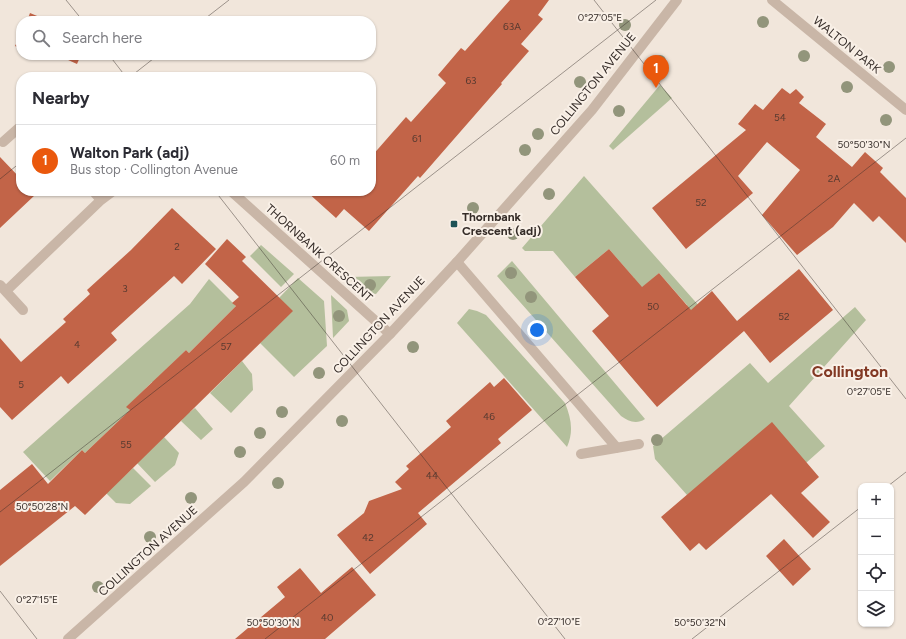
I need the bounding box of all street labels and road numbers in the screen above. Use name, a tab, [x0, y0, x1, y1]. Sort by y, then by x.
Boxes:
street label: WALTON PARK	[810, 14, 884, 77]
street label: COLLINGTON AVENUE	[547, 30, 639, 138]
street label: THORNBANK CRESCENT	[263, 201, 376, 305]
street label: COLLINGTON AVENUE	[330, 273, 428, 377]
street label: COLLINGTON AVENUE	[96, 503, 200, 599]

